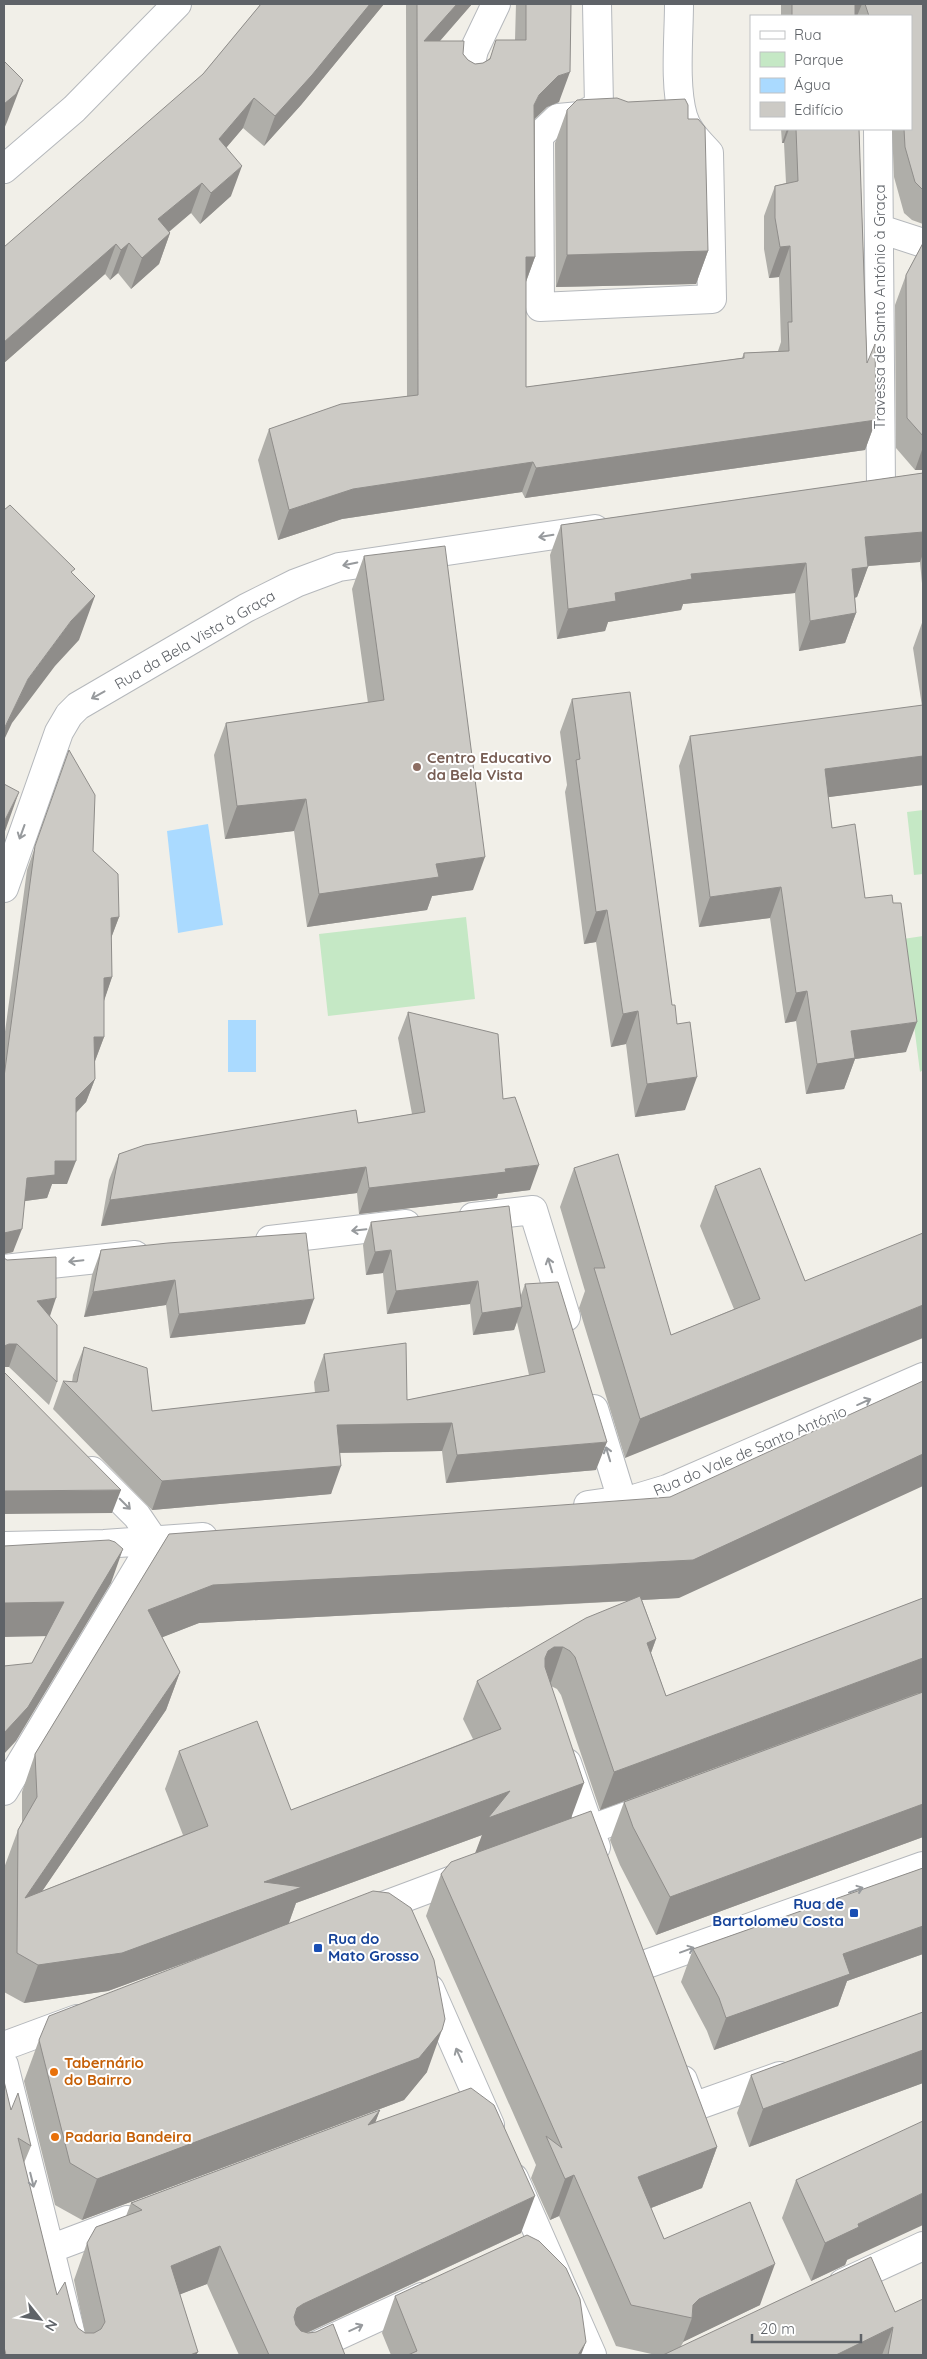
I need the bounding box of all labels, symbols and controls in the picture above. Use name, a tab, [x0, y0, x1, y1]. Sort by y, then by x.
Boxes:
legend	[750, 15, 912, 130]
text: Rua	[794, 25, 822, 44]
text: Parque	[794, 50, 844, 69]
text: Água	[794, 75, 831, 94]
text: Edifício	[794, 100, 843, 119]
street label: Travessa de Santo António à Graça	[870, 184, 889, 430]
one-way arrow	[538, 532, 554, 542]
one-way arrow	[343, 560, 359, 569]
street label: Rua da Bela Vista à Graça	[111, 586, 278, 693]
one-way arrow	[91, 690, 106, 700]
place label: Centro Educativo da Bela Vista	[427, 748, 552, 784]
marker: Centro Educativo da Bela Vista	[411, 761, 423, 773]
one-way arrow	[17, 824, 26, 839]
one-way arrow	[351, 1225, 367, 1235]
one-way arrow	[68, 1256, 84, 1266]
one-way arrow	[544, 1257, 554, 1273]
one-way arrow	[856, 1397, 871, 1407]
street label: Rua do Vale de Santo António	[650, 1401, 849, 1500]
one-way arrow	[603, 1446, 612, 1462]
one-way arrow	[119, 1497, 131, 1510]
one-way arrow	[848, 1885, 864, 1894]
place label: Rua de Bartolomeu Costa	[712, 1894, 844, 1930]
marker: Rua de Bartolomeu Costa	[848, 1907, 860, 1919]
place label: Rua do Mato Grosso	[328, 1929, 419, 1965]
marker: Rua do Mato Grosso	[312, 1942, 324, 1954]
one-way arrow	[678, 1945, 694, 1954]
one-way arrow	[454, 2048, 463, 2063]
place label: Tabernário do Bairro	[64, 2053, 144, 2089]
marker: Tabernário do Bairro	[48, 2066, 60, 2078]
place label: Padaria Bandeira	[65, 2127, 192, 2146]
marker: Padaria Bandeira	[49, 2131, 61, 2143]
one-way arrow	[28, 2172, 38, 2188]
north arrow	[15, 2294, 65, 2344]
scale bar	[752, 2312, 861, 2344]
text: N	[41, 2317, 62, 2334]
text: 20 m	[760, 2319, 795, 2338]
one-way arrow	[349, 2322, 364, 2332]

